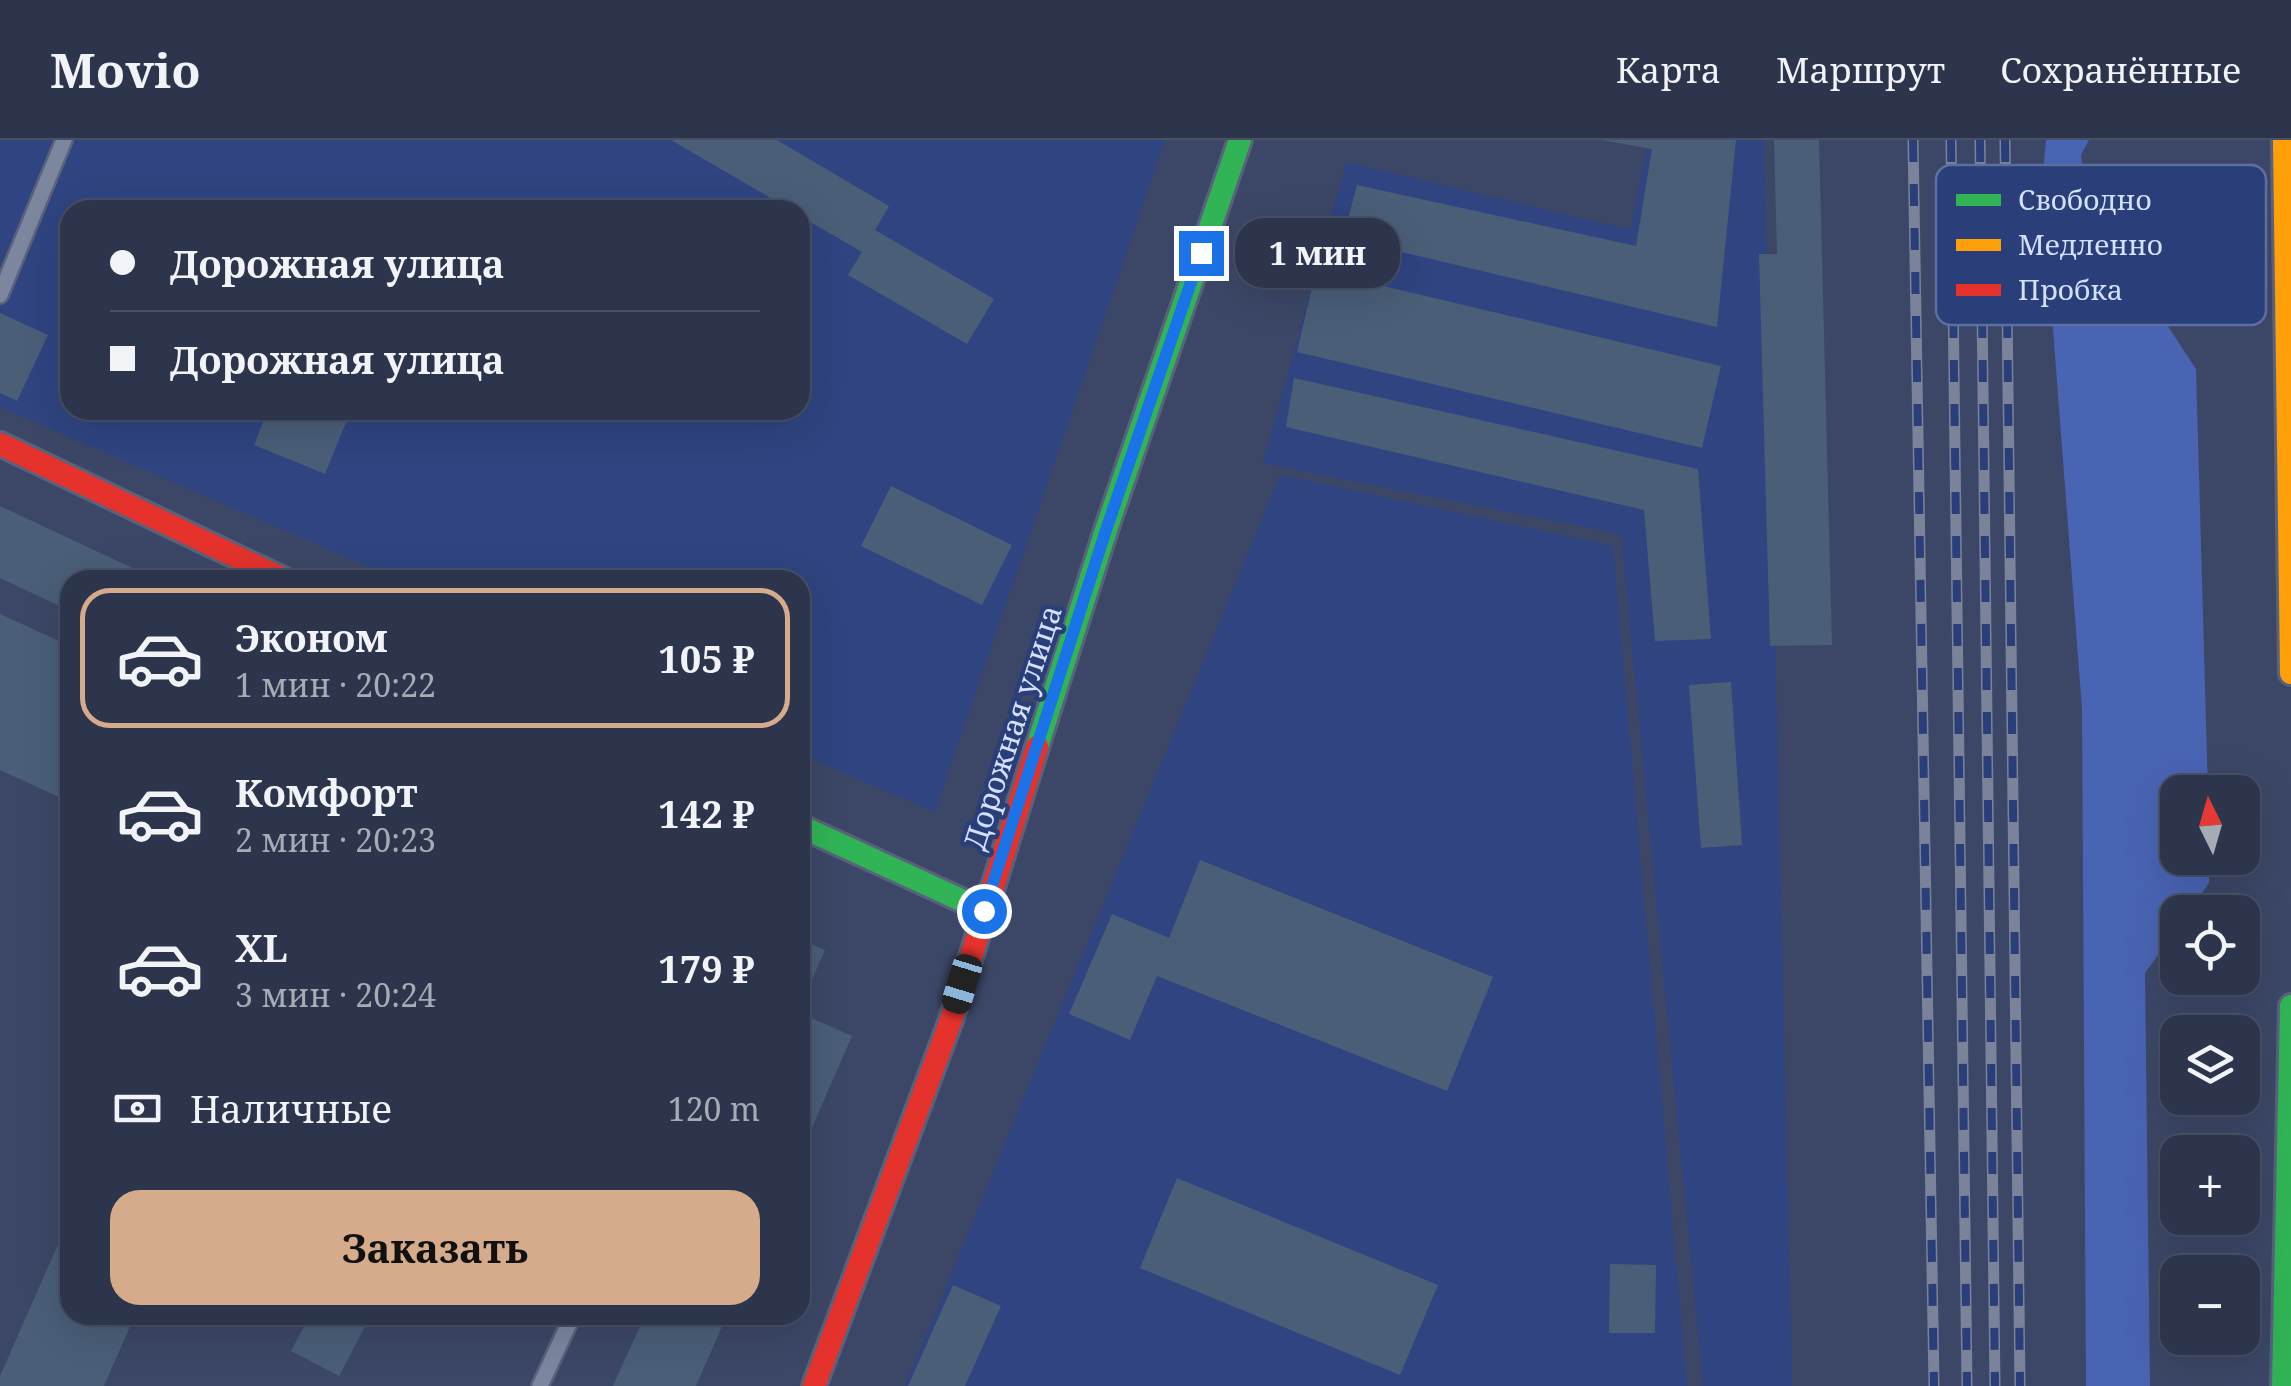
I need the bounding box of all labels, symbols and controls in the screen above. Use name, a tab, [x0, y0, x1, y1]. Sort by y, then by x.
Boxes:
text: Movio	[50, 37, 201, 102]
text: Карта	[1616, 46, 1721, 93]
text: Маршрут	[1776, 46, 1945, 93]
text: Сохранённые	[2000, 46, 2241, 93]
legend	[1936, 165, 2266, 325]
text: Свободно	[2018, 180, 2152, 218]
callout: 1 мин	[1236, 218, 1401, 288]
text: Медленно	[2018, 225, 2163, 263]
route end	[1179, 231, 1224, 276]
text: 1 мин	[1269, 231, 1366, 274]
text: Дорожная улица	[170, 237, 504, 289]
text: Пробка	[2018, 270, 2123, 308]
text: Дорожная улица	[170, 333, 504, 385]
street label: Дорожная улица	[953, 600, 1071, 854]
text: Эконом	[235, 611, 388, 663]
icon: car	[115, 613, 205, 703]
text: 105 ₽	[658, 632, 755, 684]
text: 1 мин · 20:22	[235, 663, 436, 706]
text: Комфорт	[235, 766, 418, 818]
icon: car	[115, 768, 205, 858]
north arrow	[2160, 775, 2260, 875]
map controls	[2160, 775, 2260, 1355]
text: 142 ₽	[658, 787, 755, 839]
text: 2 мин · 20:23	[235, 818, 436, 861]
route start	[962, 889, 1007, 934]
button: locate	[2160, 895, 2260, 995]
text: XL	[235, 921, 288, 973]
icon: car	[115, 923, 205, 1013]
text: 179 ₽	[658, 942, 755, 994]
car	[939, 951, 985, 1017]
text: 3 мин · 20:24	[235, 973, 436, 1016]
button: layers	[2160, 1015, 2260, 1115]
icon: cash	[110, 1081, 165, 1136]
text: Наличные	[190, 1082, 392, 1134]
text: 120 m	[668, 1087, 760, 1130]
button: +	[2160, 1135, 2260, 1235]
button: Заказать	[110, 1190, 760, 1305]
button: −	[2160, 1255, 2260, 1355]

